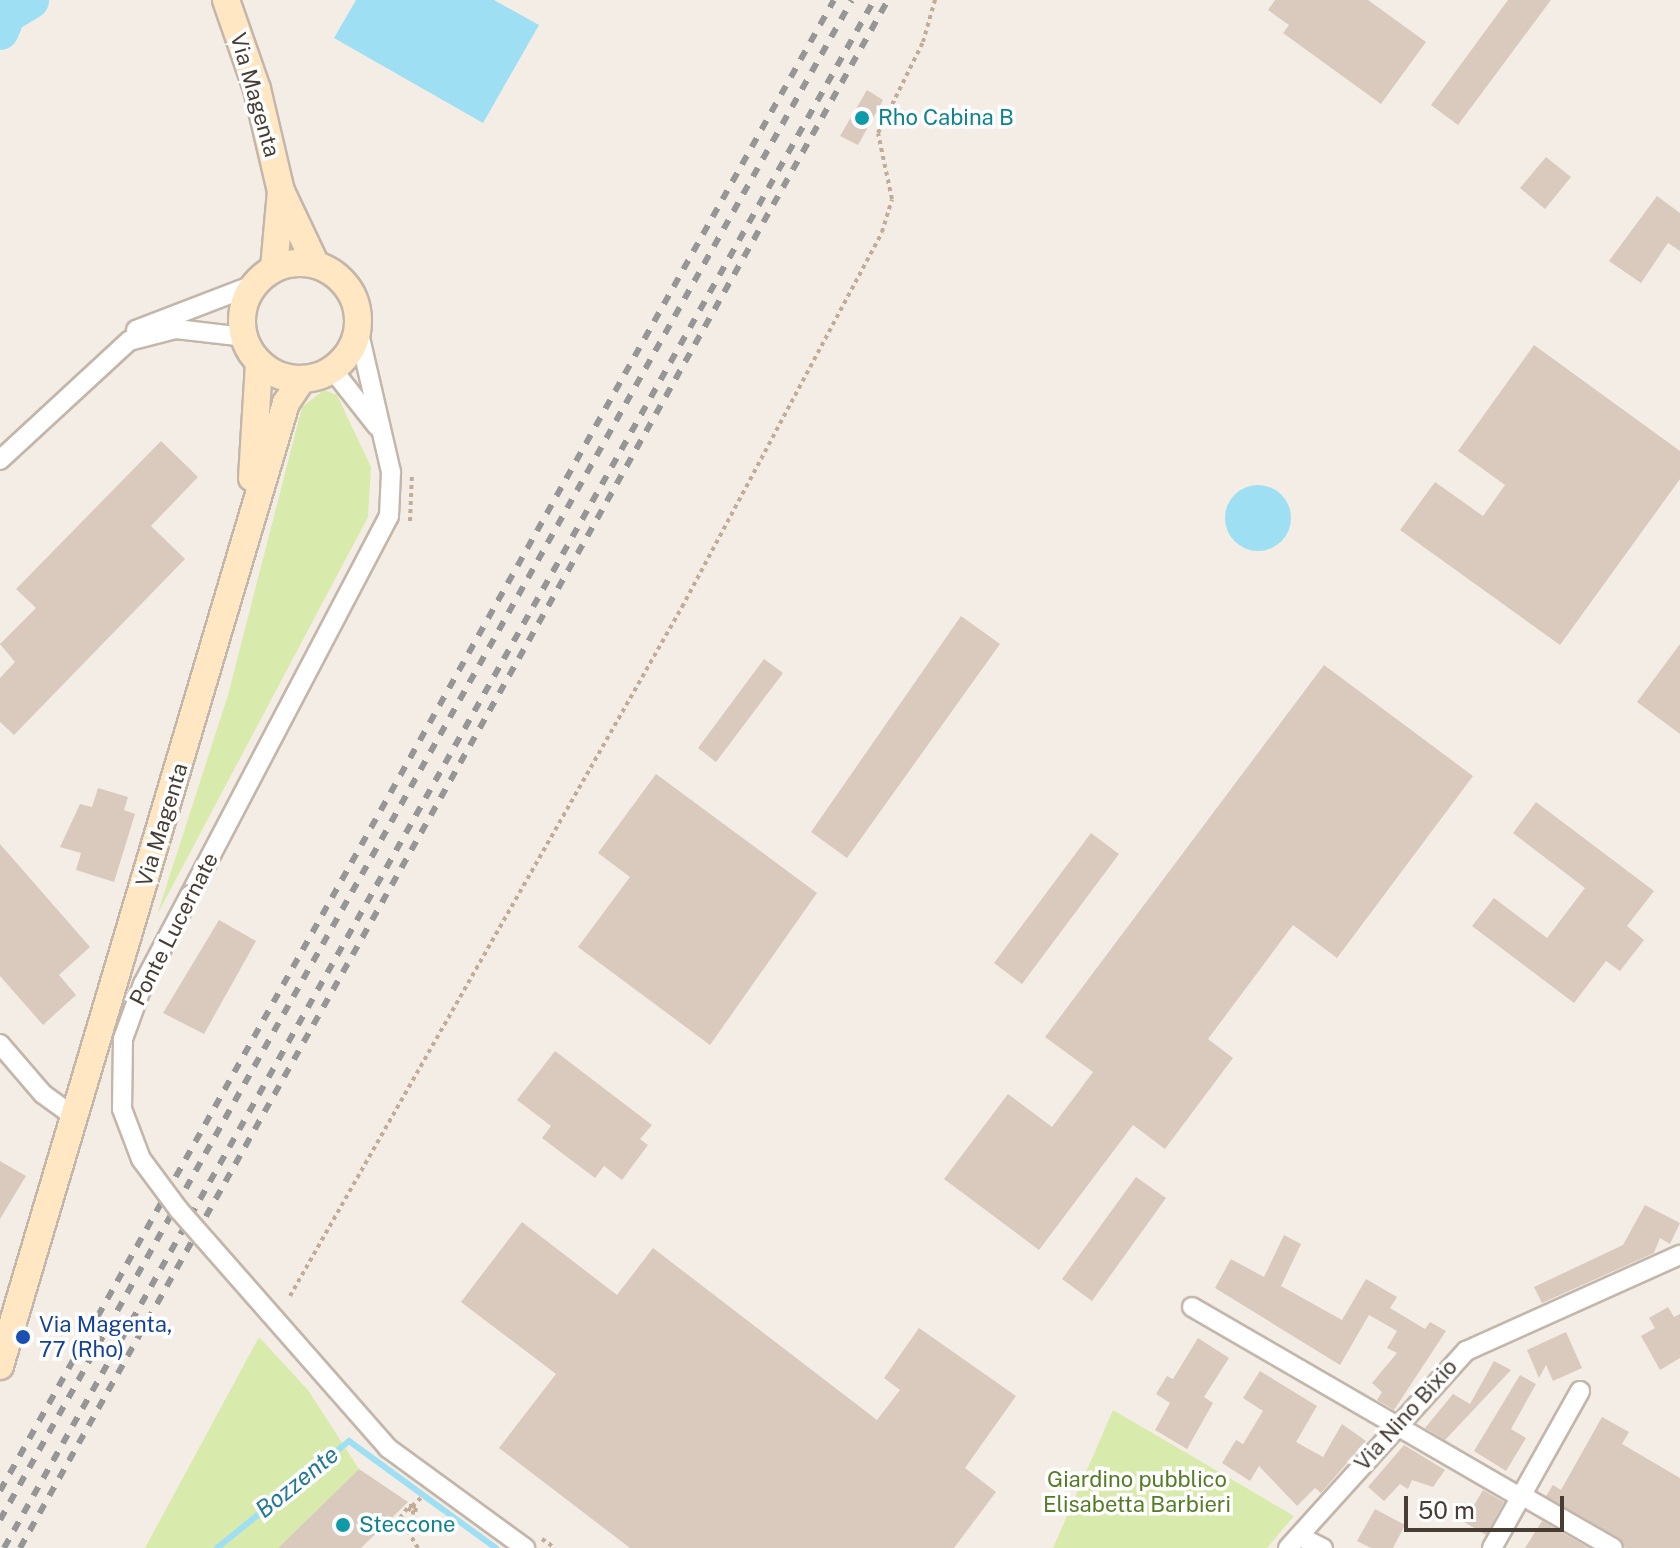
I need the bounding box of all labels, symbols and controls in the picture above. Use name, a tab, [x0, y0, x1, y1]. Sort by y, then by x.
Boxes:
street label: Via Magenta	[225, 30, 285, 160]
place label: Rho Cabina B	[878, 105, 1014, 131]
marker: Rho Cabina B	[853, 109, 871, 127]
street label: Via Magenta	[131, 760, 193, 890]
street label: Ponte Lucernate	[124, 848, 224, 1010]
place label: Via Magenta, 77 (Rho)	[39, 1311, 172, 1362]
marker: Via Magenta, 77 (Rho)	[14, 1328, 32, 1346]
street label: Via Nino Bixio	[1349, 1354, 1463, 1476]
water label: Bozzente	[250, 1440, 344, 1524]
park label: Giardino pubblico Elisabetta Barbieri	[1043, 1466, 1231, 1518]
scale bar	[1408, 1480, 1568, 1530]
text: 50 m	[1418, 1496, 1475, 1524]
place label: Steccone	[359, 1512, 455, 1538]
marker: Steccone	[334, 1516, 352, 1534]

